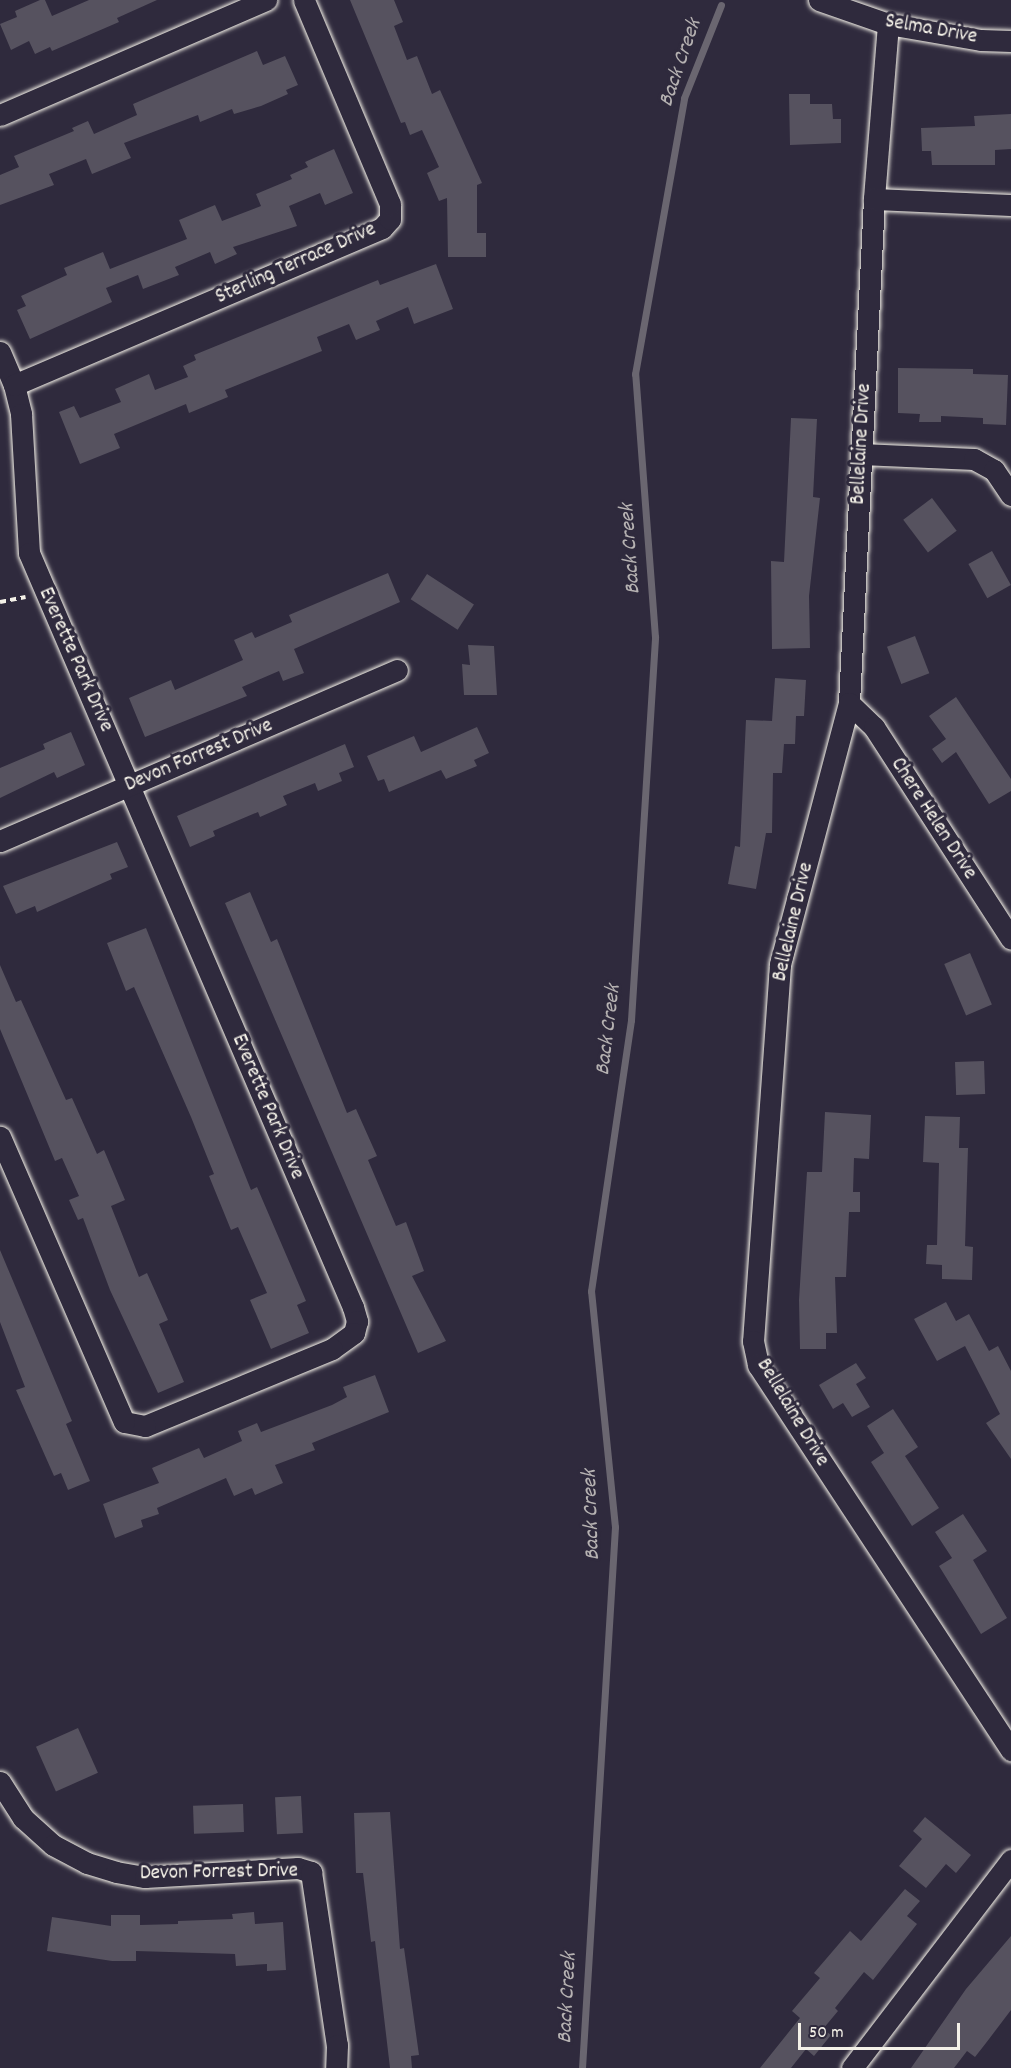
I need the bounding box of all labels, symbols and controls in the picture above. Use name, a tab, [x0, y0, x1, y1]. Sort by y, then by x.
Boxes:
street label: Selma Drive	[883, 10, 979, 50]
water label: Back Creek	[654, 16, 708, 110]
street label: Sterling Terrace Drive	[212, 217, 380, 311]
street label: Bellelaine Drive	[846, 383, 878, 505]
water label: Back Creek	[615, 503, 647, 595]
street label: Everette Park Drive	[32, 584, 118, 736]
street label: Devon Forrest Drive	[121, 714, 277, 798]
street label: Chere Helen Drive	[884, 753, 982, 885]
street label: Bellelaine Drive	[768, 860, 820, 984]
water label: Back Creek	[590, 983, 628, 1077]
street label: Everette Park Drive	[225, 1031, 309, 1183]
street label: Bellelaine Drive	[750, 1355, 834, 1471]
water label: Back Creek	[577, 1469, 607, 1561]
street label: Devon Forrest Drive	[140, 1859, 298, 1887]
water label: Back Creek	[552, 1952, 584, 2044]
scale bar	[801, 2011, 963, 2049]
text: 50 m	[809, 2021, 844, 2046]

